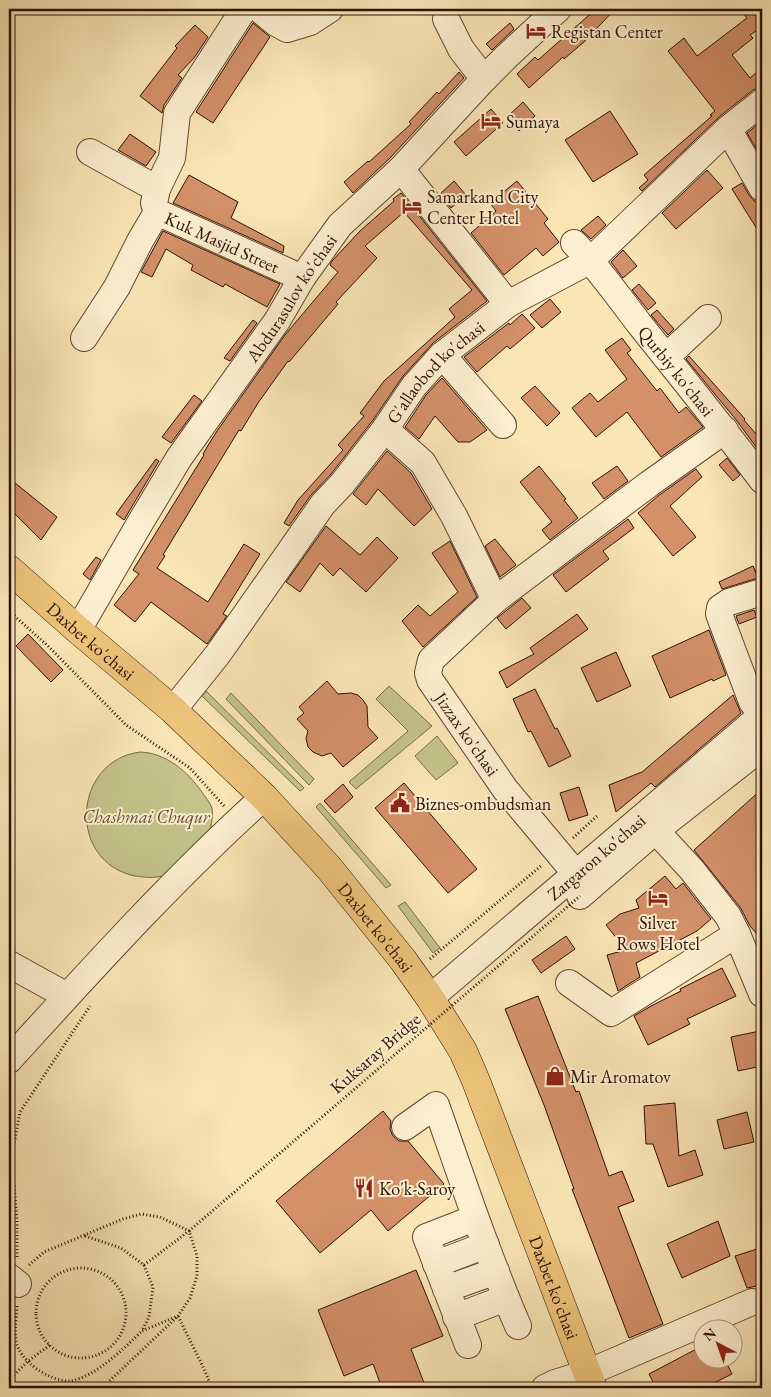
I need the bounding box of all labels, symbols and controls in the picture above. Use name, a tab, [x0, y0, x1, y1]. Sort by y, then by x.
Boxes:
hotel icon: Registan Center	[525, 20, 547, 42]
place label: Registan Center	[551, 20, 663, 43]
hotel icon: Sumaya	[480, 110, 502, 132]
place label: Sumaya	[506, 110, 560, 133]
place label: Samarkand City Center Hotel	[427, 185, 538, 229]
hotel icon: Samarkand City Center Hotel	[401, 195, 423, 217]
street label: Kuk Masjid Street	[161, 206, 284, 278]
street label: Abdurasulov ko'chasi	[240, 229, 342, 367]
street label: G'allaobod ko'chasi	[381, 315, 489, 428]
street label: Qurbiy ko'chasi	[634, 321, 720, 421]
street label: Daxbet ko'chasi	[42, 596, 141, 685]
street label: Jizzax ko'chasi	[428, 686, 505, 781]
public building icon: Biznes-ombudsman	[389, 792, 411, 814]
place label: Biznes-ombudsman	[415, 792, 552, 815]
park label: Chashmai Chuqur	[82, 805, 211, 830]
street label: Zargaron ko'chasi	[542, 808, 650, 905]
street label: Daxbet ko'chasi	[333, 877, 420, 977]
hotel icon: Silver Rows Hotel	[647, 887, 669, 909]
place label: Silver Rows Hotel	[616, 911, 700, 955]
street label: Kuksaray Bridge	[325, 1007, 425, 1099]
shop icon: Mir Aromatov	[544, 1065, 566, 1087]
place label: Mir Aromatov	[570, 1065, 671, 1088]
restaurant icon: Ko'k-Saroy	[353, 1177, 375, 1199]
place label: Ko'k-Saroy	[379, 1177, 455, 1200]
street label: Daxbet ko'chasi	[524, 1232, 585, 1343]
north arrow	[694, 1320, 744, 1370]
text: N	[699, 1323, 720, 1345]

